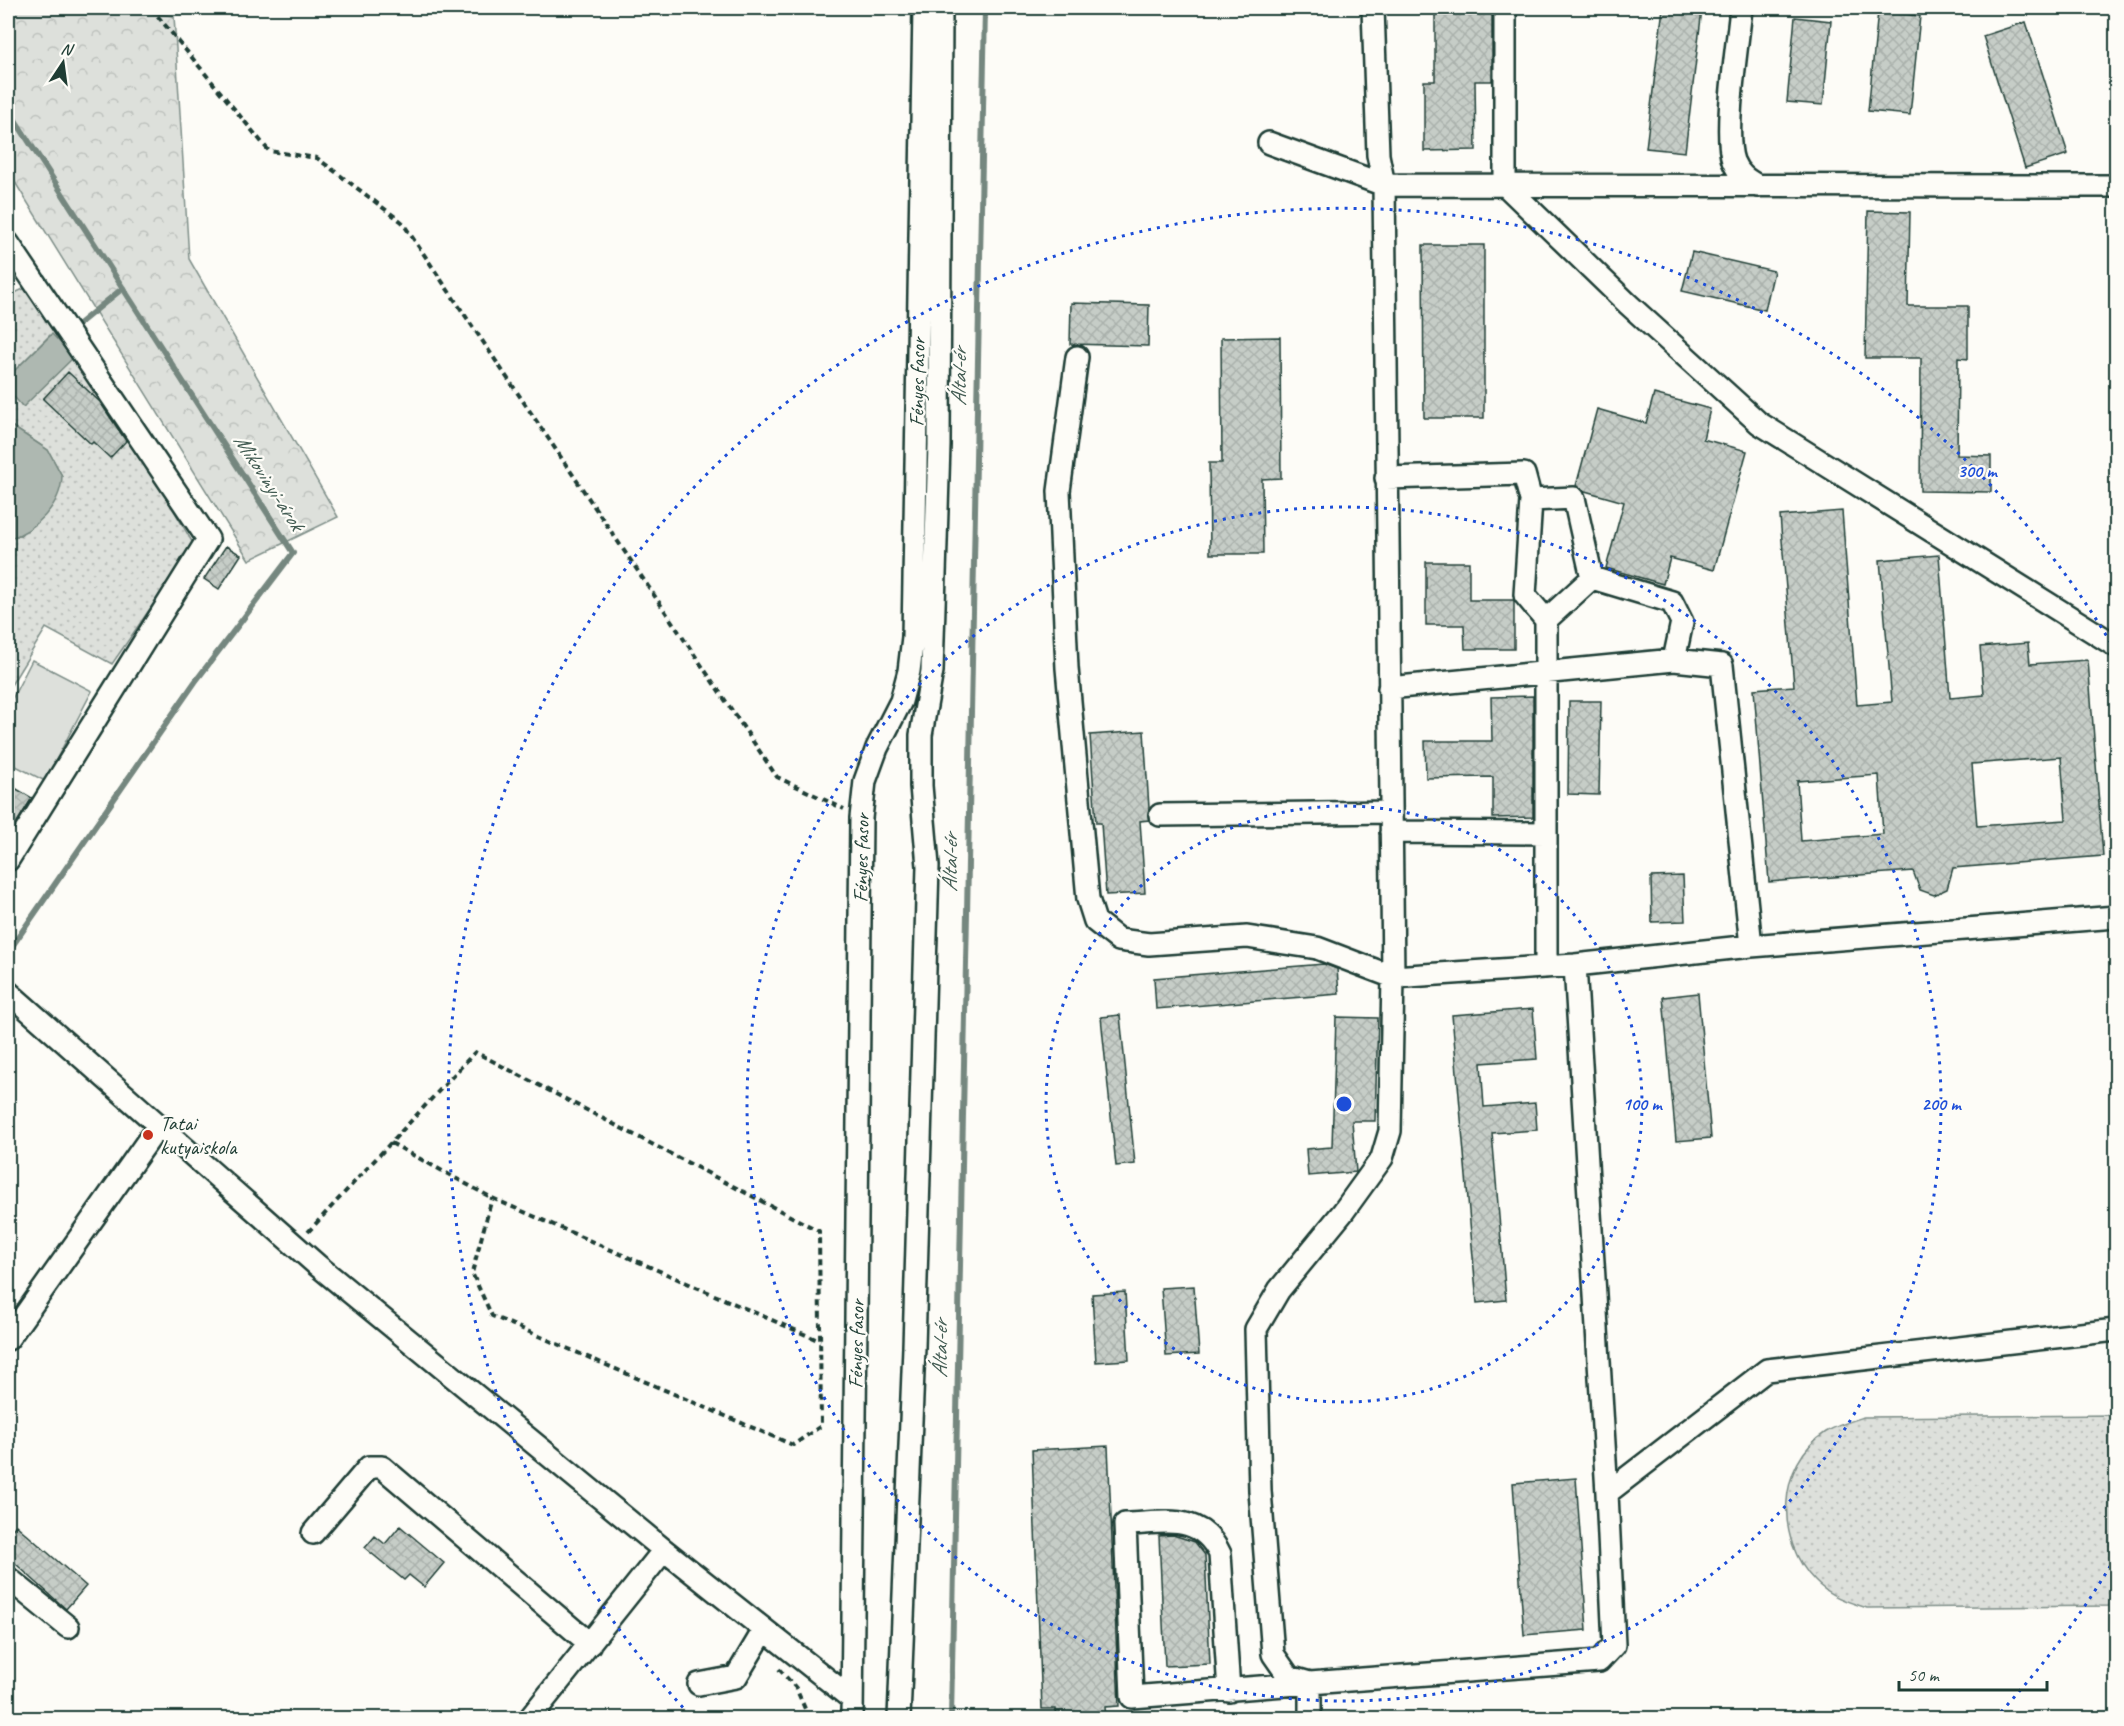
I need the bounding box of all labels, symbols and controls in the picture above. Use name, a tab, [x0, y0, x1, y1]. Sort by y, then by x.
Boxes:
north arrow	[33, 33, 93, 93]
text: N	[59, 39, 76, 61]
street label: Fényes fasor	[903, 336, 931, 427]
water label: Által-ér	[944, 344, 974, 406]
water label: Mikovinyi-árok	[227, 429, 313, 539]
text: 300 m	[1958, 460, 1998, 482]
street label: Fényes fasor	[847, 812, 875, 903]
water label: Által-ér	[935, 830, 965, 892]
text: 100 m	[1623, 1093, 1663, 1115]
text: 200 m	[1922, 1093, 1962, 1115]
centre of rings	[1334, 1094, 1354, 1114]
place label: Tatai kutyaiskola	[160, 1110, 238, 1160]
marker: Tatai kutyaiskola	[141, 1128, 155, 1142]
street label: Fényes fasor	[842, 1298, 870, 1389]
water label: Által-ér	[925, 1316, 955, 1378]
scale bar	[1899, 1654, 2048, 1692]
text: 50 m	[1908, 1664, 1941, 1686]

